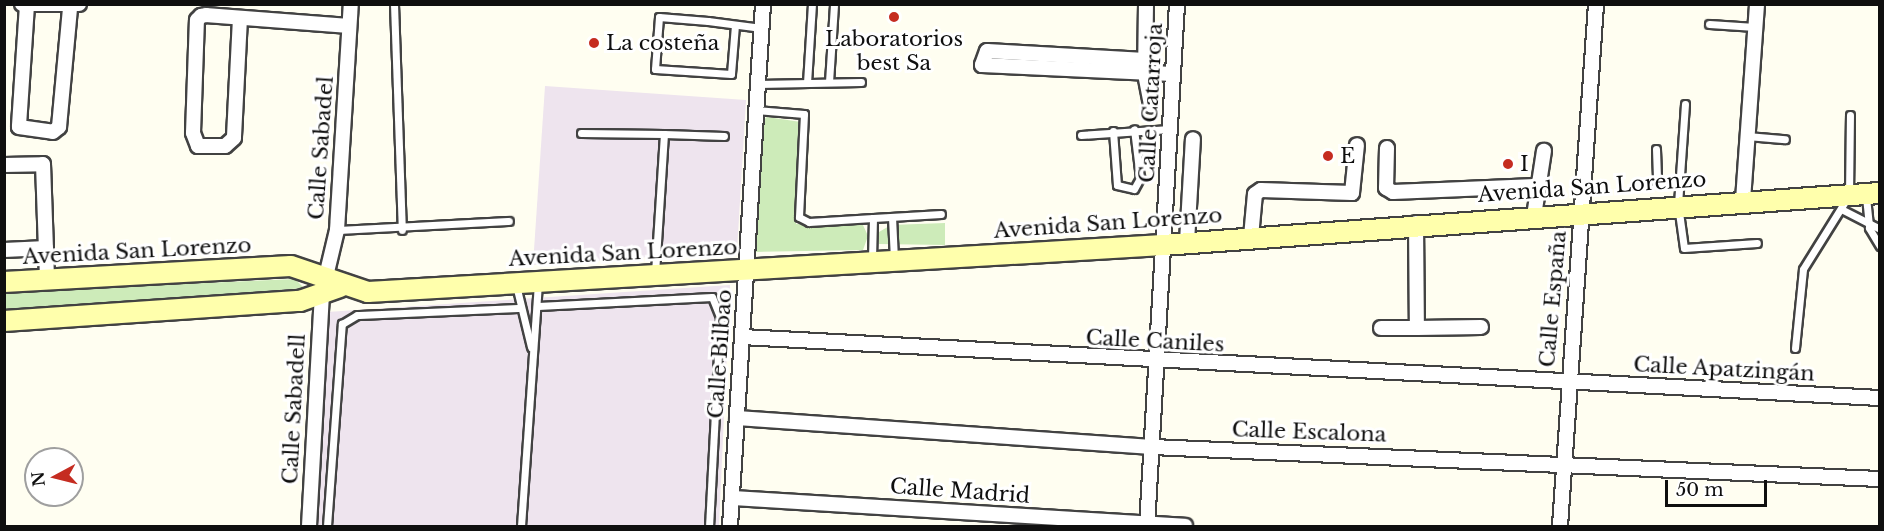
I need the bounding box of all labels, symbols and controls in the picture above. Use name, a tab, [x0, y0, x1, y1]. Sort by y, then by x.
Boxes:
marker: Laboratorios best Sa	[887, 10, 901, 24]
street label: Calle Catarroja	[1134, 23, 1168, 183]
place label: Laboratorios best Sa	[825, 26, 963, 76]
place label: La costeña	[606, 30, 720, 56]
marker: La costeña	[587, 36, 601, 50]
street label: Calle Sabadel	[303, 75, 339, 221]
place label: E	[1340, 143, 1355, 169]
marker: E	[1321, 149, 1335, 163]
place label: I	[1520, 151, 1529, 177]
marker: I	[1501, 157, 1515, 171]
street label: Avenida San Lorenzo	[1477, 166, 1707, 208]
street label: Avenida San Lorenzo	[993, 202, 1223, 244]
street label: Calle España	[1534, 230, 1572, 368]
street label: Avenida San Lorenzo	[22, 232, 252, 270]
street label: Avenida San Lorenzo	[508, 234, 738, 272]
street label: Calle Bilbao	[703, 289, 737, 419]
street label: Calle Caniles	[1085, 325, 1225, 357]
street label: Calle Sabadell	[277, 333, 311, 485]
street label: Calle Apatzingán	[1632, 352, 1816, 386]
street label: Calle Escalona	[1231, 417, 1387, 447]
north arrow	[24, 447, 84, 507]
scale bar	[1668, 468, 1770, 506]
text: N	[27, 470, 49, 488]
street label: Calle Madrid	[889, 474, 1031, 508]
text: 50 m	[1676, 479, 1724, 501]

